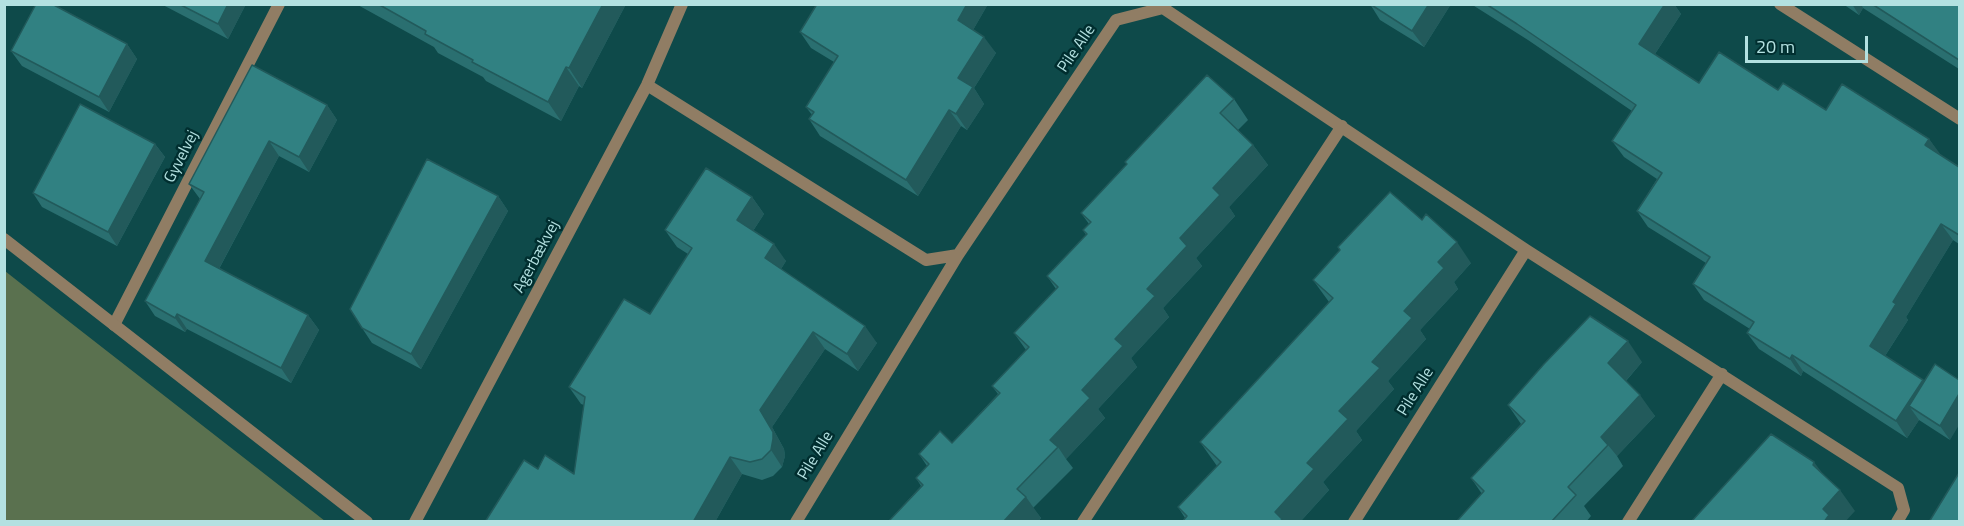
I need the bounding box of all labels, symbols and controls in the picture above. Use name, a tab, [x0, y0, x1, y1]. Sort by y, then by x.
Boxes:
street label: Pile Alle	[1054, 22, 1100, 76]
scale bar	[1748, 24, 1871, 62]
text: 20 m	[1756, 33, 1795, 60]
street label: Gyvelvej	[161, 128, 203, 186]
street label: Agerbækvej	[510, 217, 564, 297]
street label: Pile Alle	[1394, 364, 1438, 420]
street label: Pile Alle	[794, 428, 838, 484]

